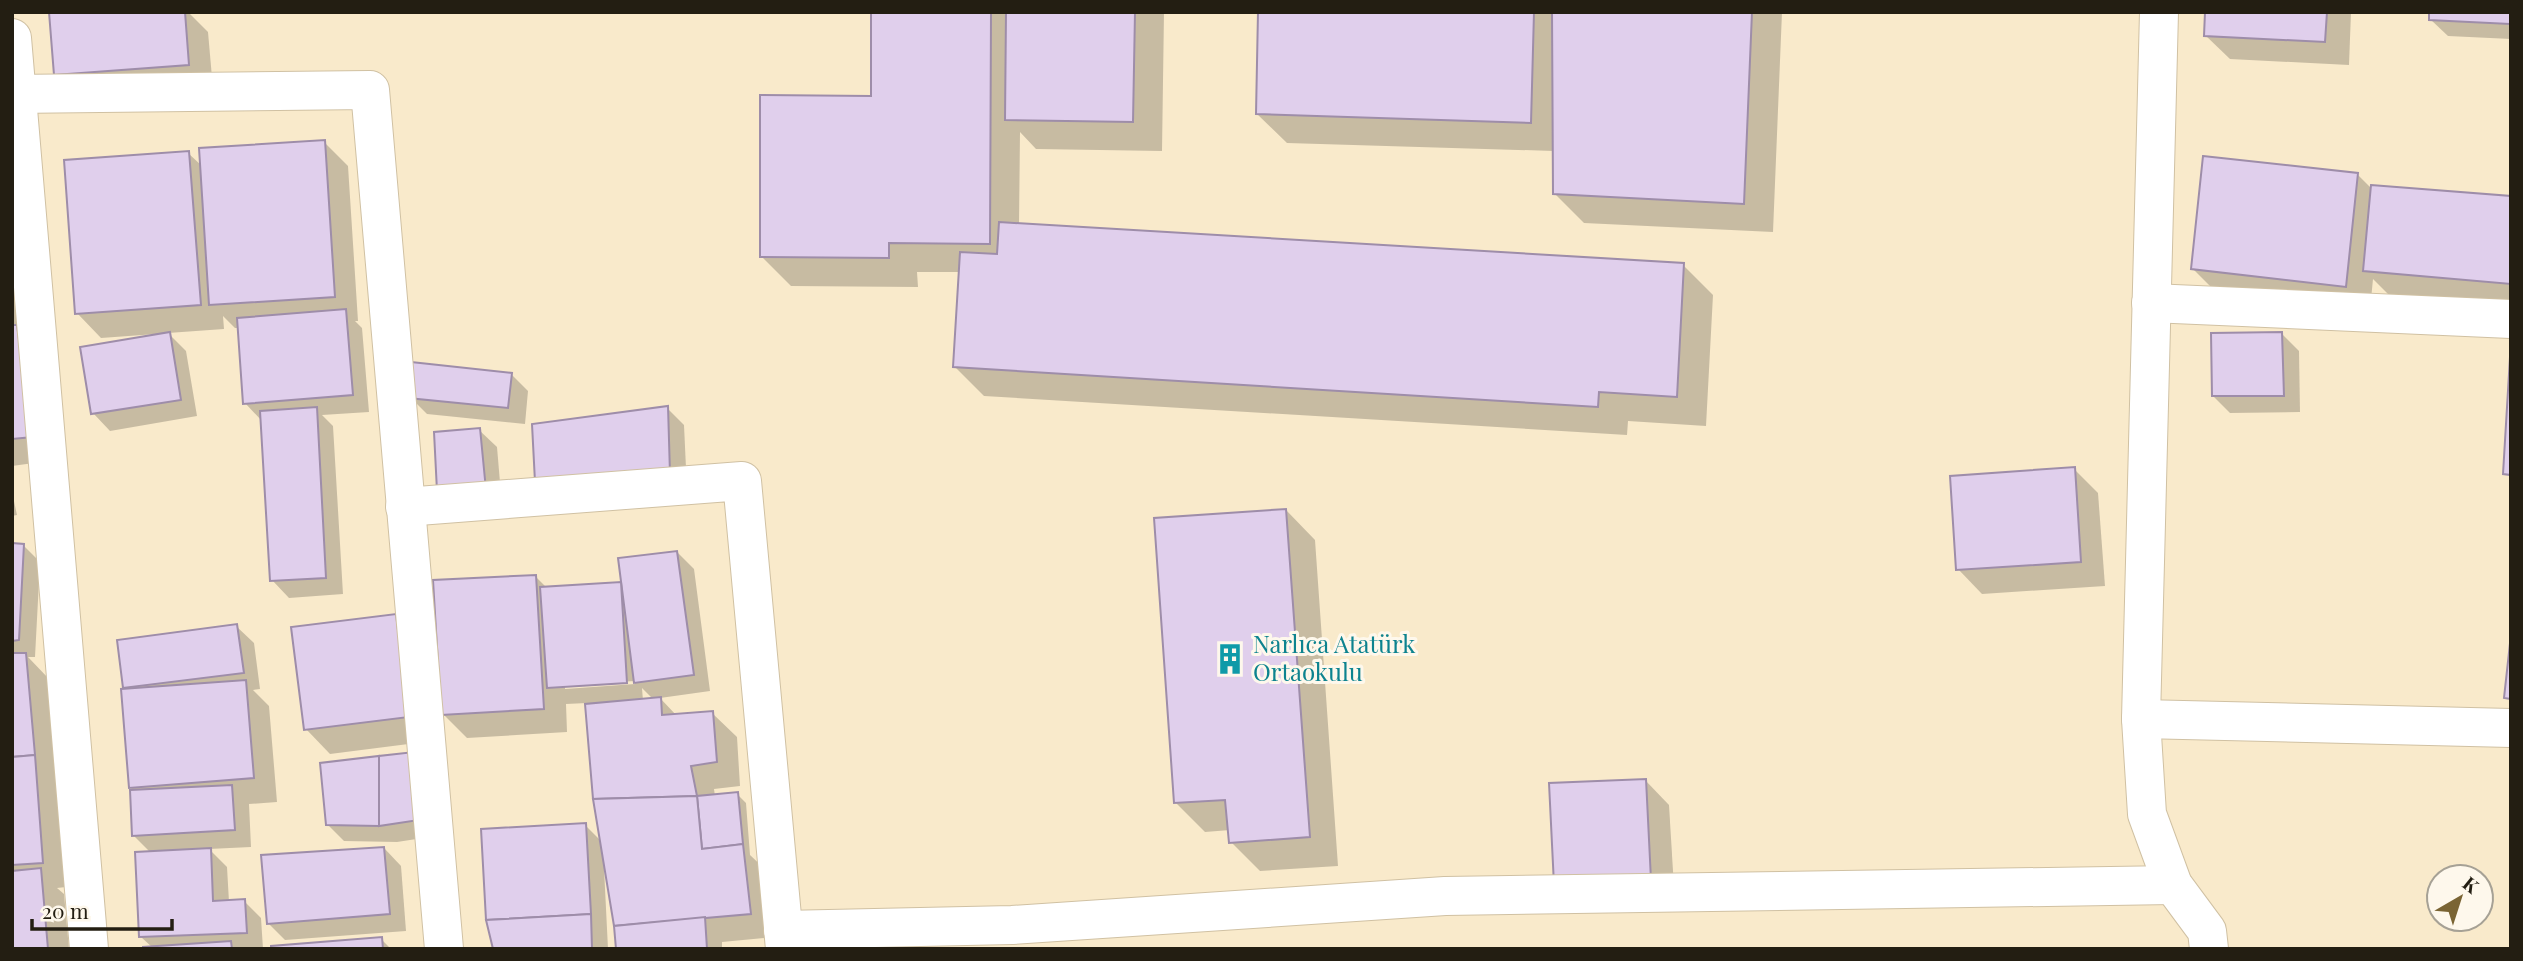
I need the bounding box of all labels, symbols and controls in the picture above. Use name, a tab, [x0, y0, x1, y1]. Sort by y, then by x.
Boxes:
place label: Narlıca Atatürk Ortaokulu	[1253, 627, 1416, 687]
building icon: Narlıca Atatürk Ortaokulu	[1213, 642, 1247, 676]
north arrow	[2425, 863, 2495, 933]
text: K	[2458, 870, 2485, 899]
scale bar	[32, 888, 172, 932]
text: 20 m	[42, 896, 89, 924]

